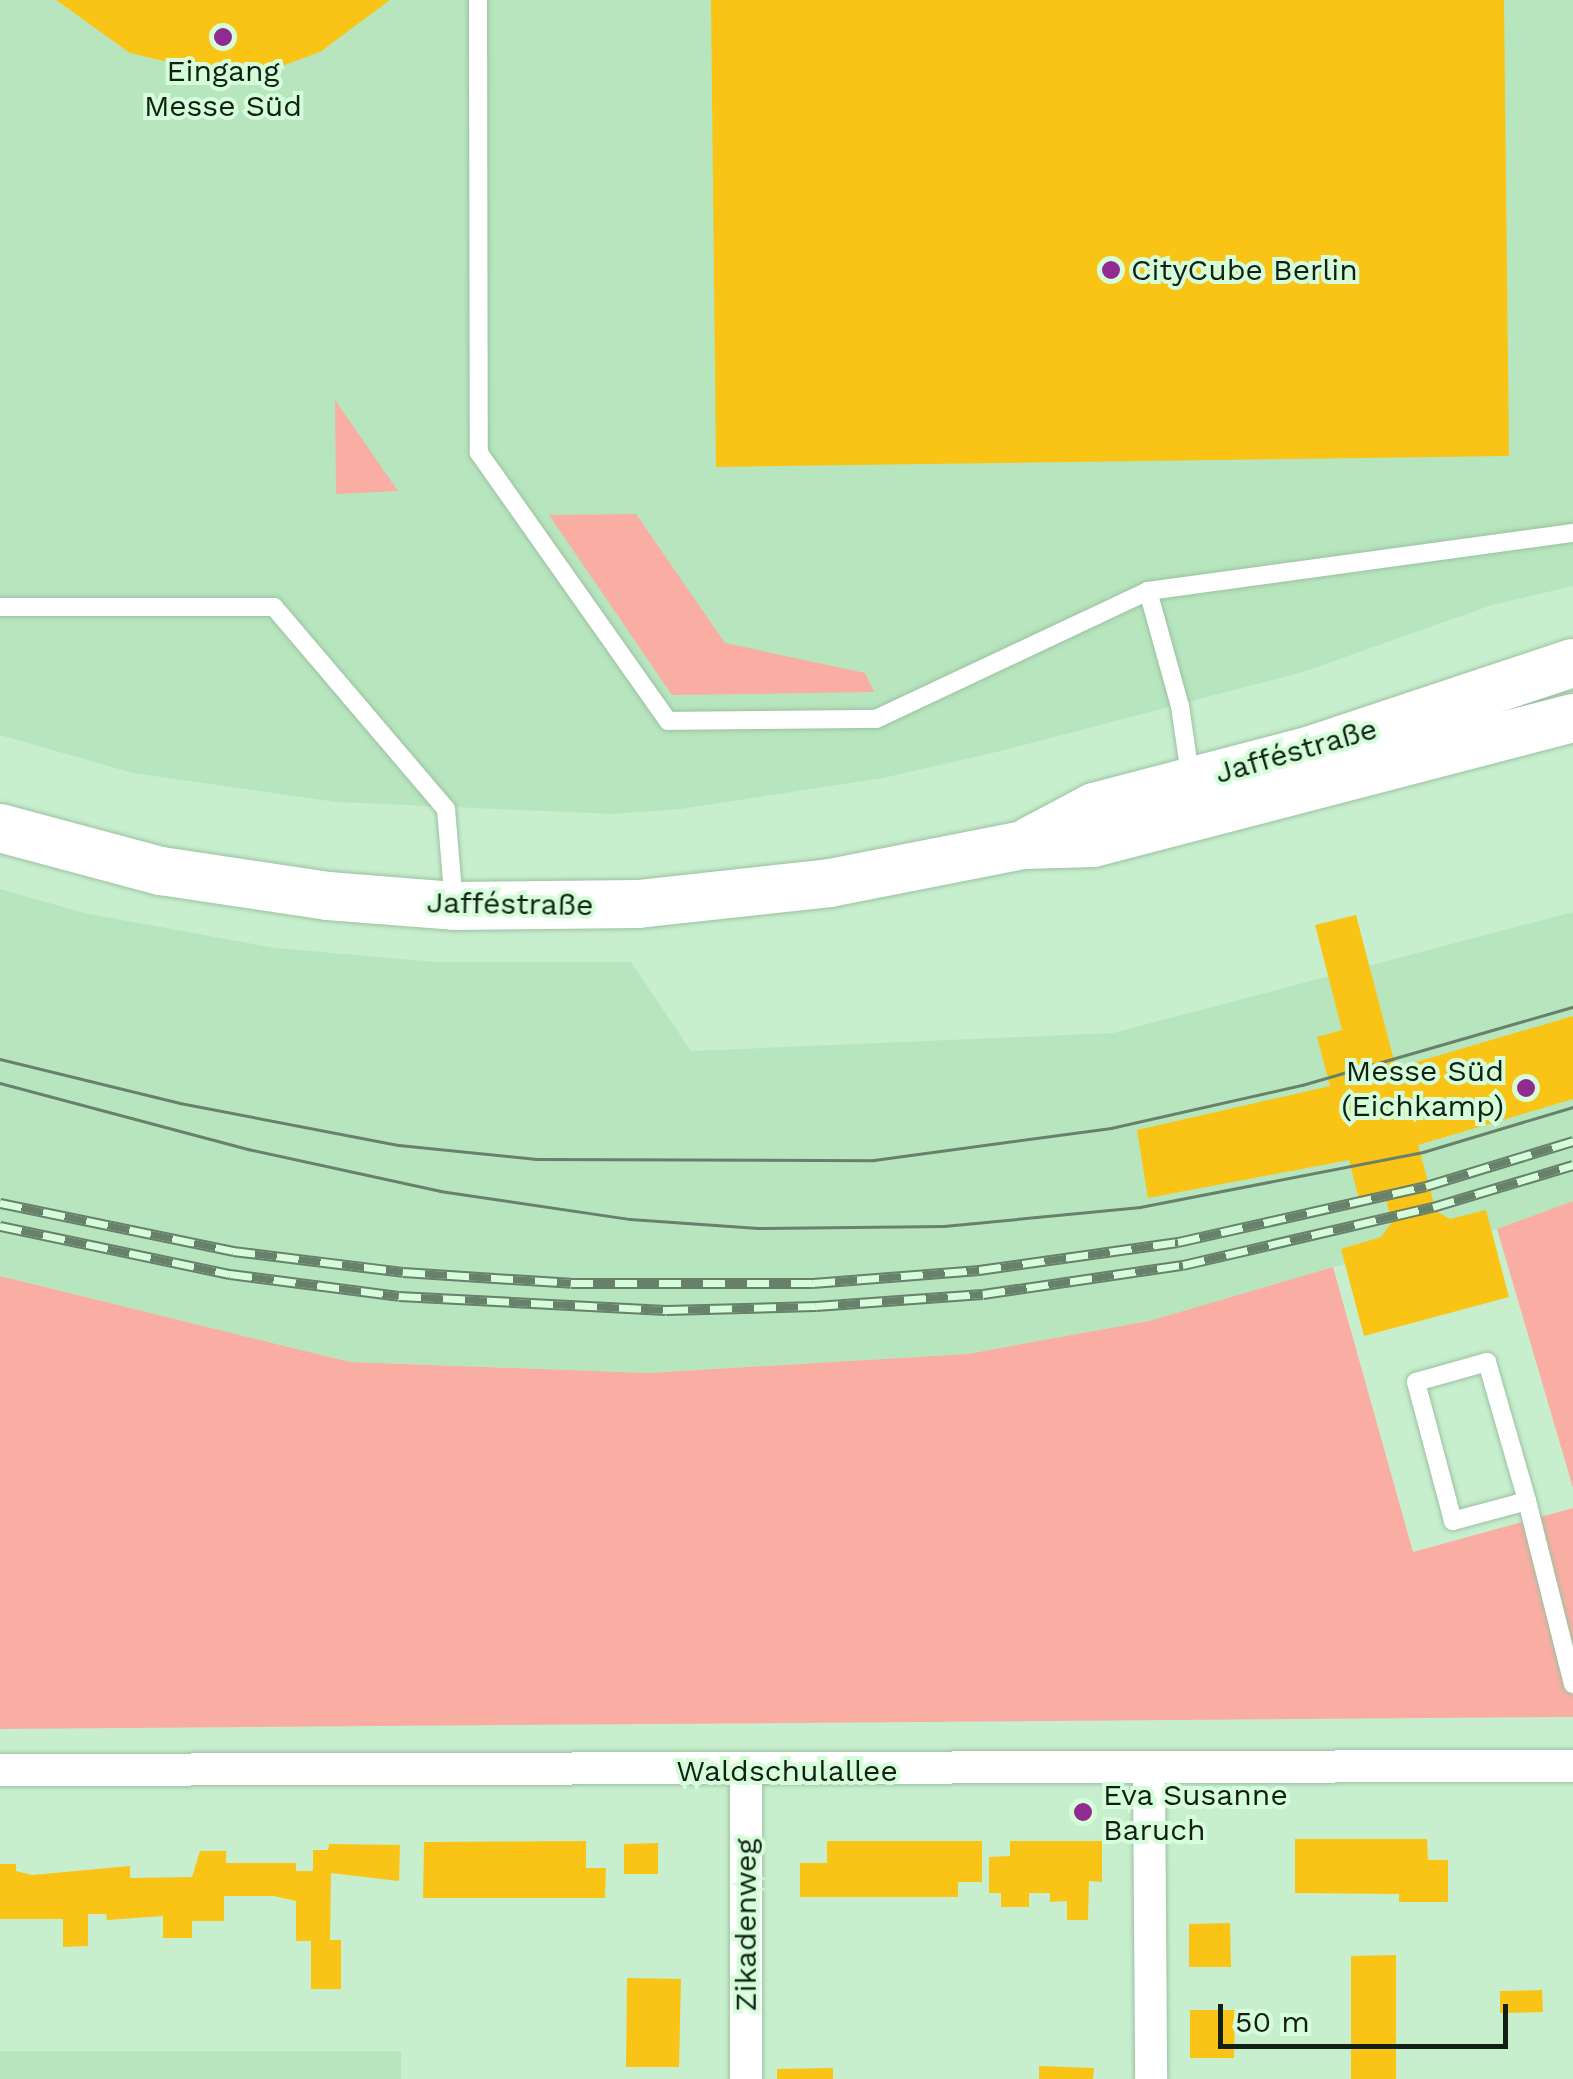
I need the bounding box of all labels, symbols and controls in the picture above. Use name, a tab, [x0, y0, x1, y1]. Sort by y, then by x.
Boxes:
marker: Eingang Messe Süd	[212, 26, 234, 48]
place label: Eingang Messe Süd	[144, 53, 302, 124]
place label: CityCube Berlin	[1131, 252, 1358, 288]
marker: CityCube Berlin	[1100, 259, 1122, 281]
street label: Jafféstraße	[1211, 711, 1381, 791]
street label: Jafféstraße	[426, 885, 594, 923]
place label: Messe Süd (Eichkamp)	[1341, 1053, 1504, 1124]
marker: Messe Süd (Eichkamp)	[1513, 1075, 1539, 1101]
street label: Waldschulallee	[676, 1753, 898, 1789]
place label: Eva Susanne Baruch	[1103, 1777, 1288, 1848]
marker: Eva Susanne Baruch	[1072, 1801, 1094, 1823]
street label: Zikadenweg	[728, 1839, 764, 2011]
scale bar	[1223, 1984, 1513, 2046]
text: 50 m	[1235, 2004, 1310, 2039]

